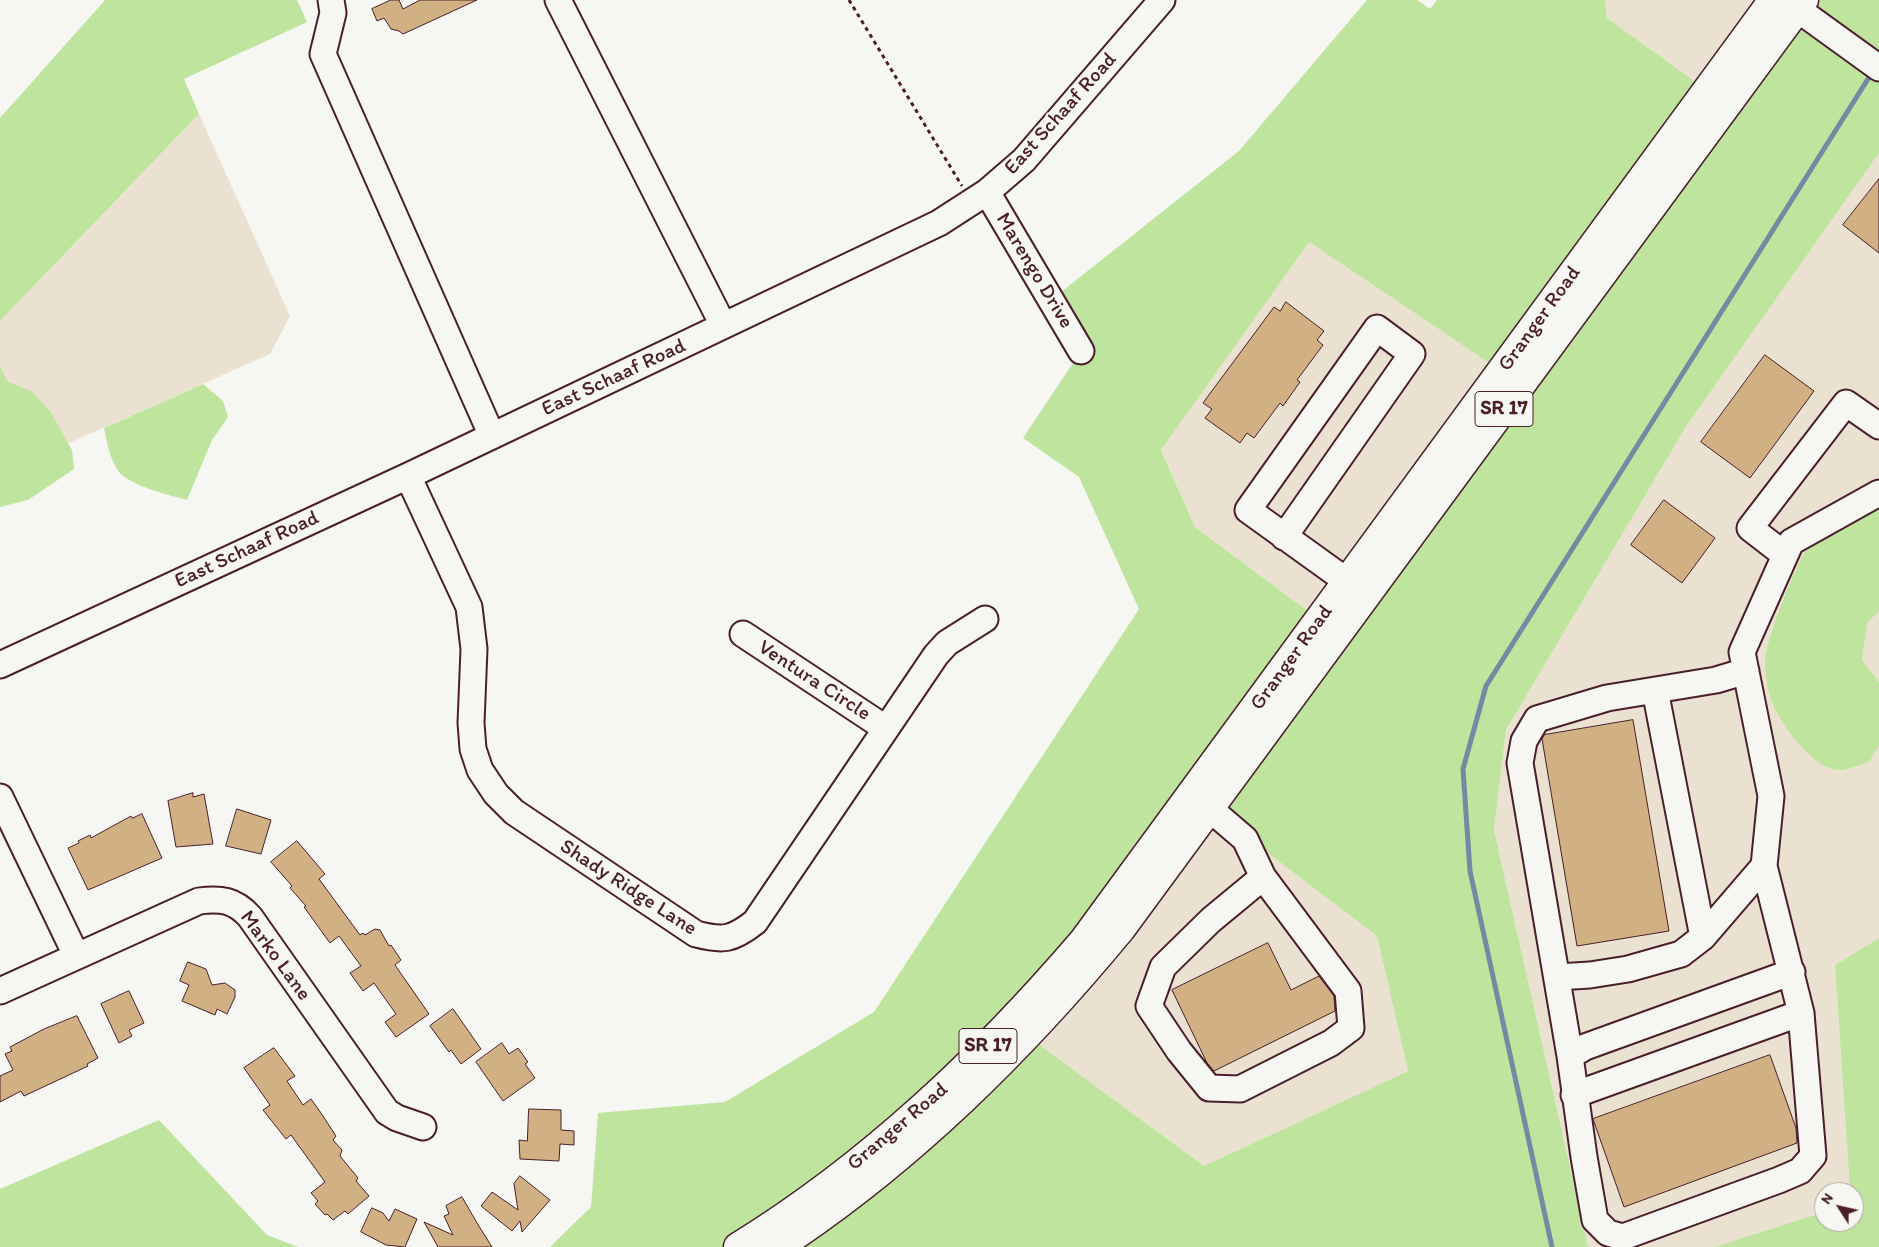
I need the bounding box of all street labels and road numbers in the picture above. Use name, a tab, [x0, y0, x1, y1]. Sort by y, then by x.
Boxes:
street label: East Schaaf Road	[999, 48, 1123, 180]
street label: Marengo Drive	[990, 209, 1078, 333]
street label: Granger Road	[1493, 261, 1587, 377]
street label: East Schaaf Road	[538, 334, 690, 422]
road number: SR 17	[1475, 392, 1533, 426]
street label: East Schaaf Road	[171, 506, 323, 594]
street label: Granger Road	[1245, 600, 1339, 716]
street label: Ventura Circle	[753, 635, 875, 727]
street label: Shady Ridge Lane	[555, 834, 701, 942]
street label: Marko Lane	[234, 906, 316, 1006]
road number: SR 17	[959, 1028, 1017, 1064]
street label: Granger Road	[842, 1077, 954, 1177]

